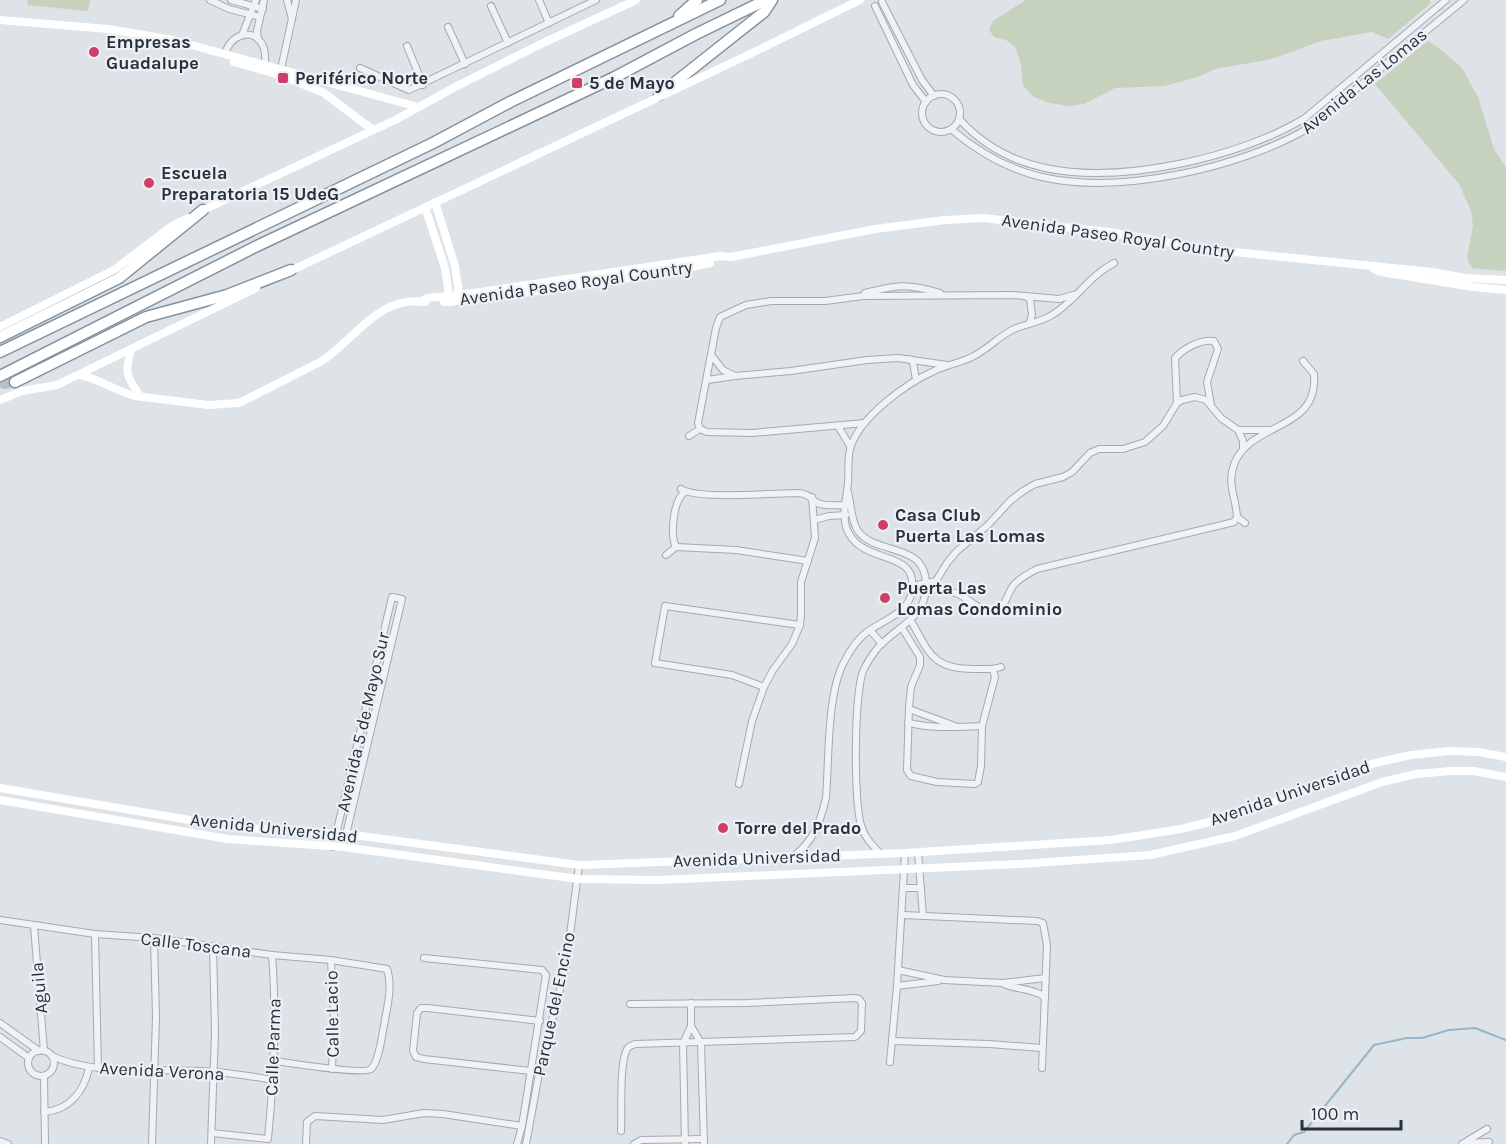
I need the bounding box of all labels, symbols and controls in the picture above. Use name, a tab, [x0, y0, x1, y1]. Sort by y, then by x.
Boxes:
street label: Avenida Las Lomas	[1297, 23, 1431, 139]
place label: Empresas Guadalupe	[106, 31, 199, 74]
marker: Empresas Guadalupe	[87, 45, 101, 59]
place label: Periférico Norte	[295, 67, 428, 89]
marker: Periférico Norte	[276, 71, 290, 85]
place label: 5 de Mayo	[589, 72, 675, 94]
marker: 5 de Mayo	[570, 76, 584, 90]
place label: Escuela Preparatoria 15 UdeG	[161, 162, 339, 205]
marker: Escuela Preparatoria 15 UdeG	[142, 176, 156, 190]
street label: Avenida Paseo Royal Country	[1000, 209, 1236, 263]
street label: Avenida Paseo Royal Country	[458, 256, 694, 310]
place label: Casa Club Puerta Las Lomas	[895, 504, 1045, 547]
marker: Casa Club Puerta Las Lomas	[876, 518, 890, 532]
place label: Puerta Las Lomas Condominio	[897, 577, 1062, 620]
marker: Puerta Las Lomas Condominio	[878, 591, 892, 605]
street label: Avenida 5 de Mayo Sur	[332, 629, 395, 814]
street label: Avenida Universidad	[1207, 755, 1373, 831]
street label: Avenida Universidad	[189, 808, 359, 848]
place label: Torre del Prado	[735, 817, 861, 839]
marker: Torre del Prado	[716, 821, 730, 835]
street label: Avenida Universidad	[673, 844, 841, 872]
street label: Calle Toscana	[139, 927, 253, 963]
street label: Parque del Encino	[528, 930, 580, 1078]
street label: Aguila	[26, 961, 52, 1015]
street label: Calle Lacio	[320, 970, 344, 1058]
street label: Calle Parma	[260, 998, 286, 1096]
street label: Avenida Verona	[99, 1057, 225, 1085]
scale bar	[1302, 1093, 1401, 1131]
text: 100 m	[1311, 1103, 1359, 1125]

